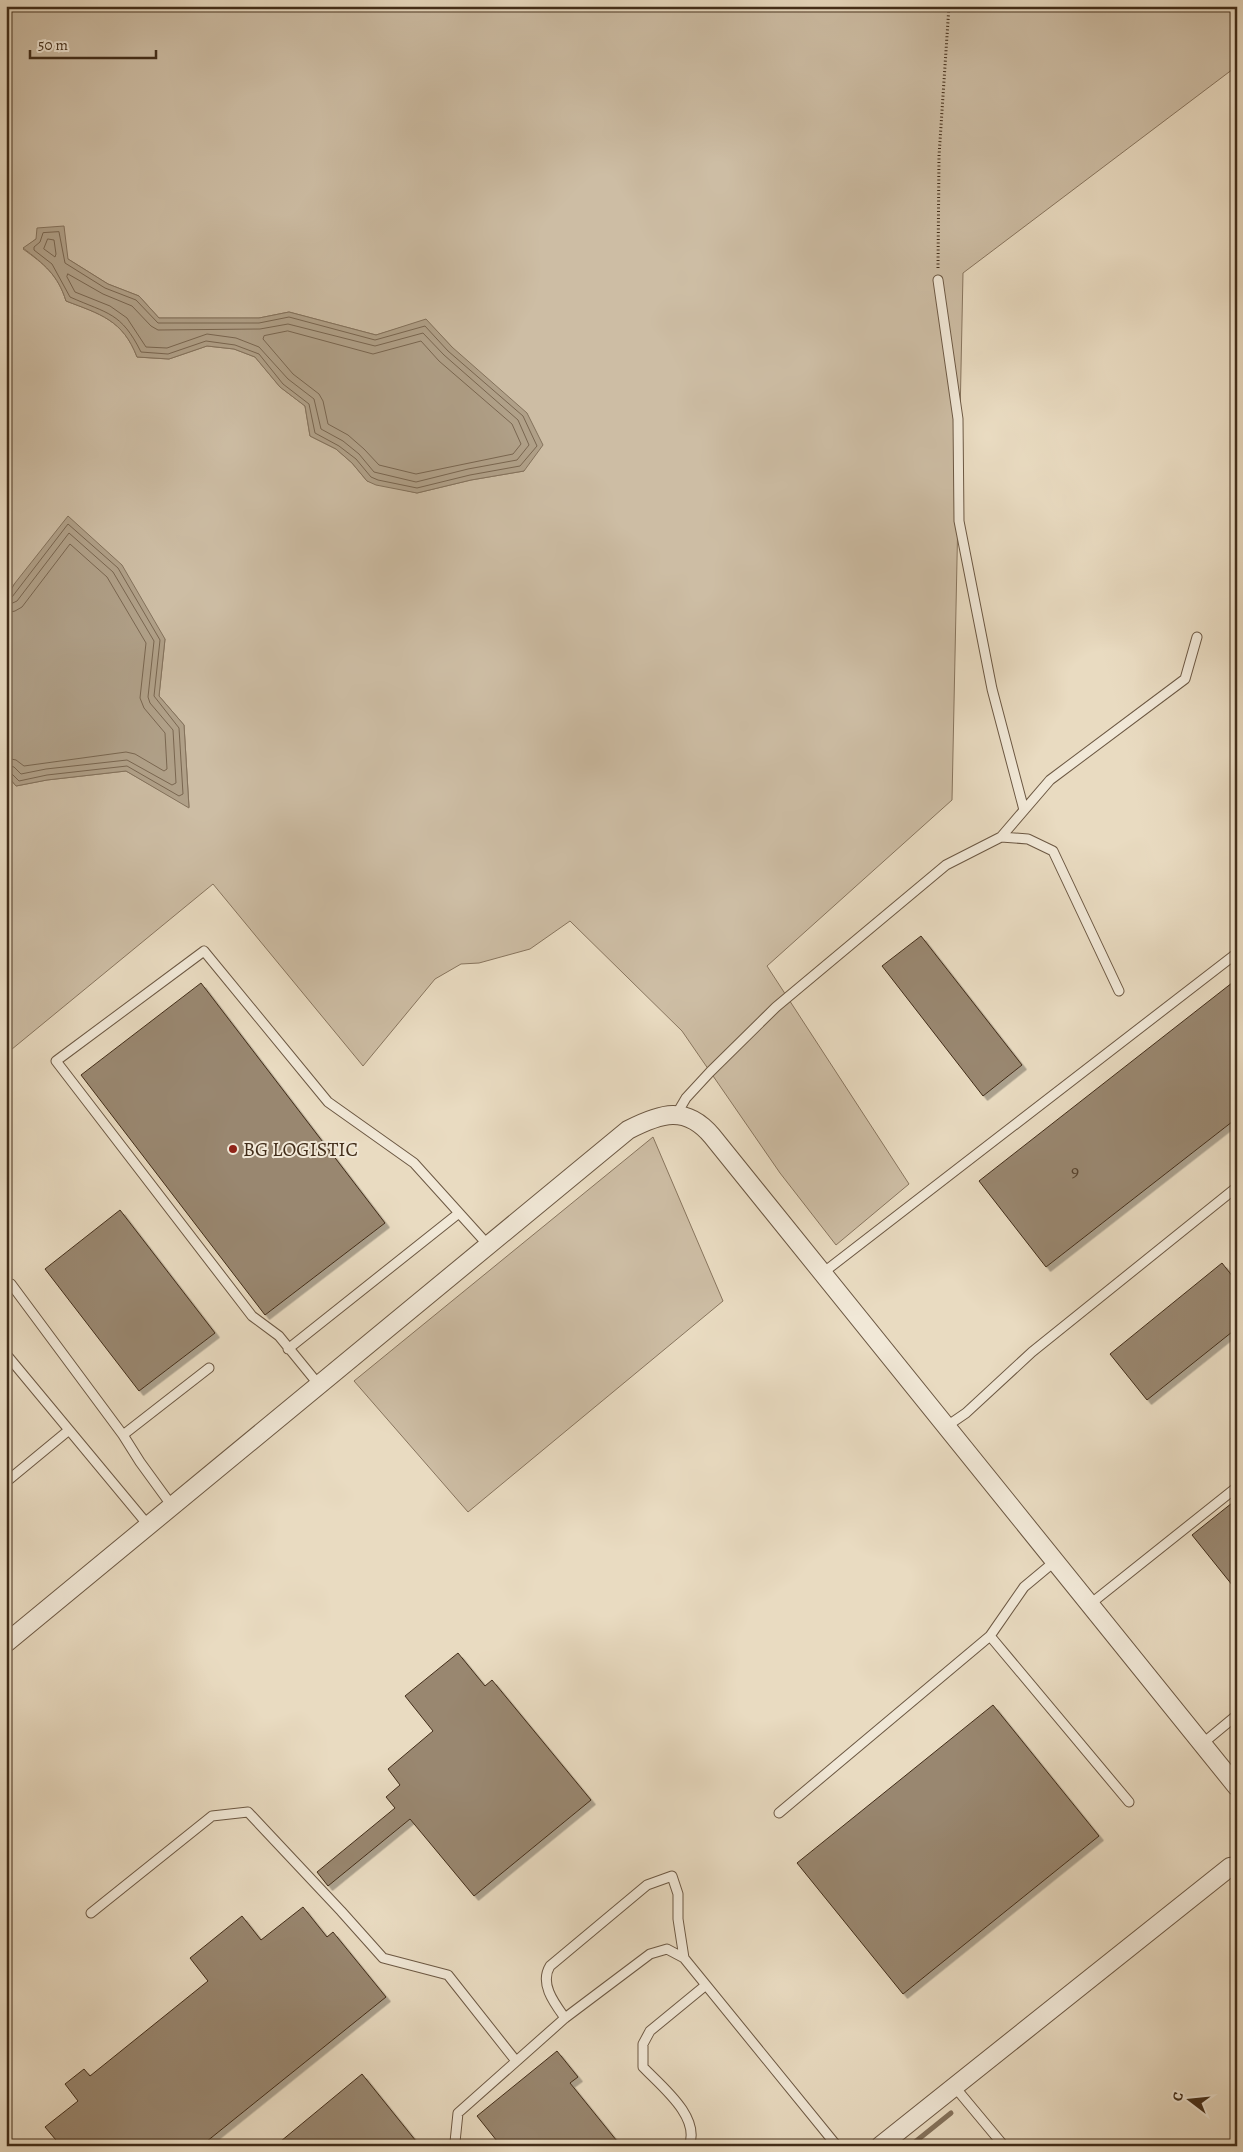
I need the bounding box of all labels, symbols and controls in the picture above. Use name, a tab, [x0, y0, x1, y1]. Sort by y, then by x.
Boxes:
scale bar	[30, 28, 156, 60]
text: 50 m	[38, 35, 68, 55]
place label: BG LOGISTIC	[243, 1136, 358, 1163]
marker: BG LOGISTIC	[227, 1143, 239, 1155]
house number: 9	[1071, 1159, 1079, 1183]
north arrow	[1166, 2074, 1216, 2124]
text: С	[1168, 2089, 1188, 2103]

